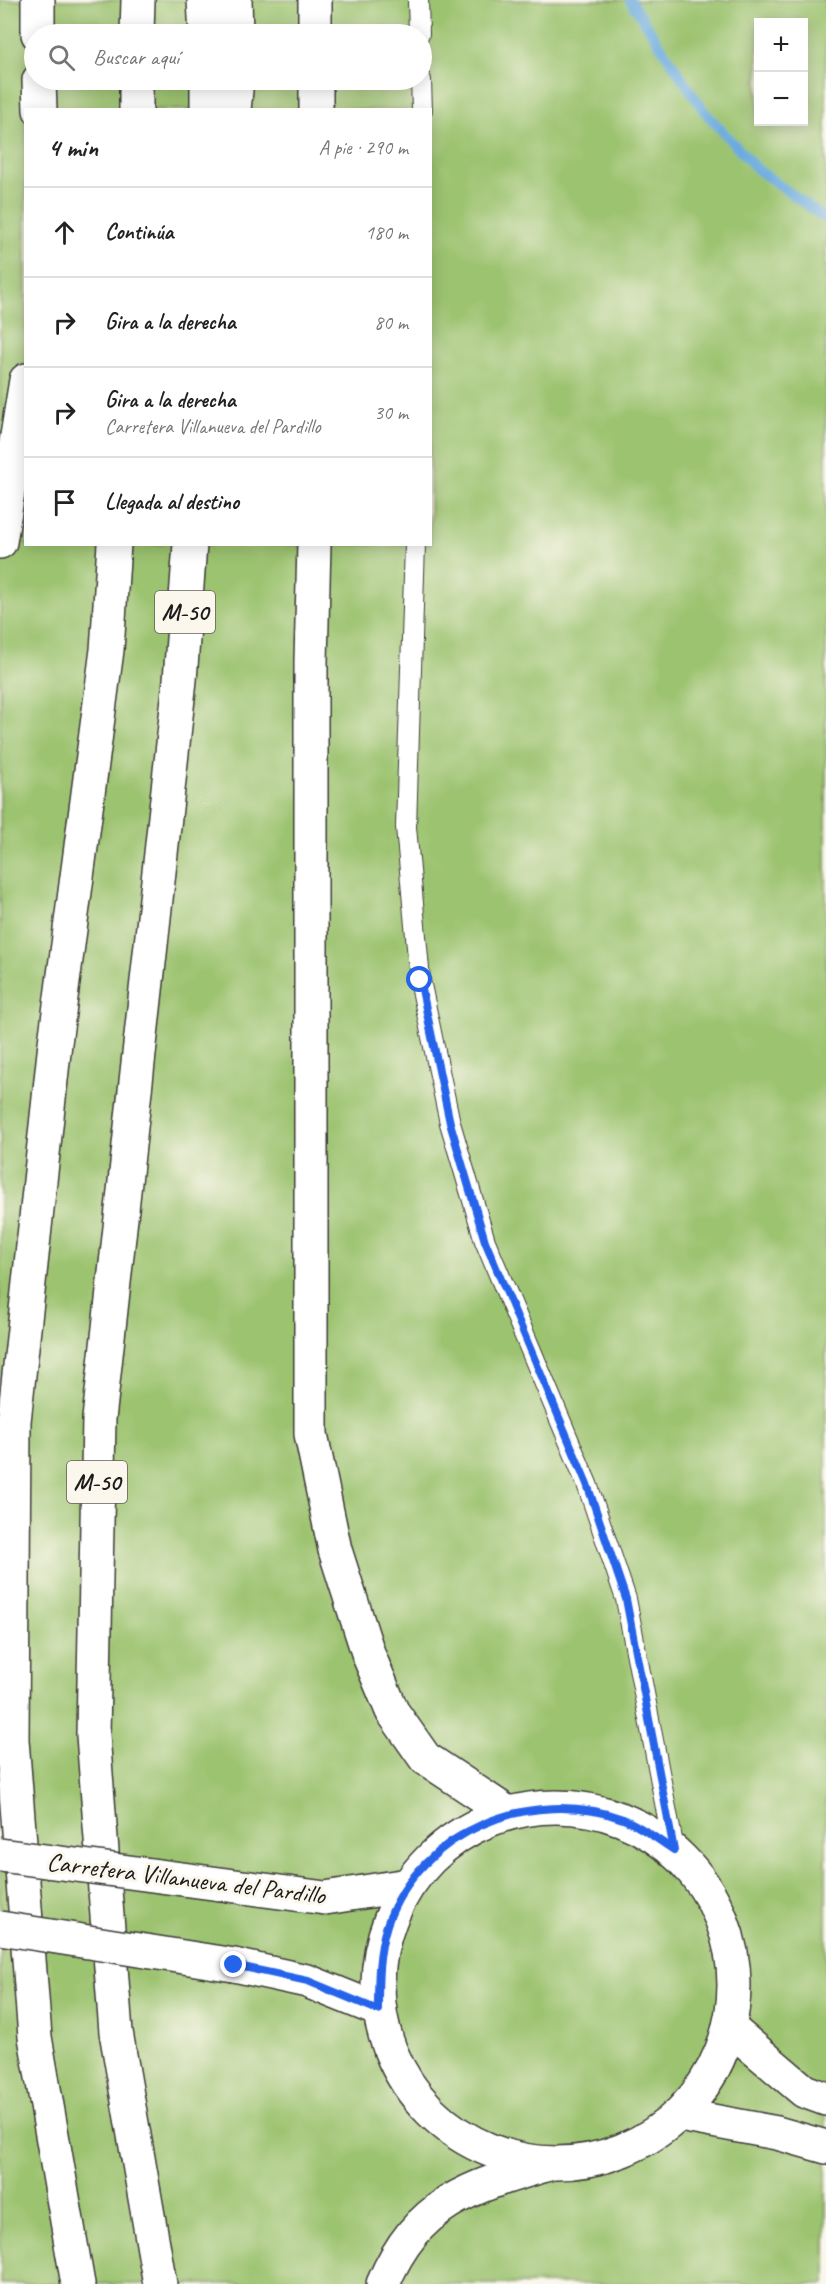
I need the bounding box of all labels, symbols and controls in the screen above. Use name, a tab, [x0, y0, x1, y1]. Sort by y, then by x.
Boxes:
map controls	[754, 18, 808, 126]
button: +	[754, 18, 808, 72]
search box	[24, 24, 432, 90]
icon: search	[45, 41, 78, 74]
text: Buscar aquí	[93, 43, 179, 71]
button: −	[754, 72, 808, 126]
text: 4 min	[48, 131, 98, 164]
text: A pie · 290 m	[319, 135, 408, 160]
icon: ahead	[48, 216, 81, 249]
text: Continúa	[105, 218, 173, 246]
text: 180 m	[365, 220, 408, 245]
icon: right	[48, 306, 81, 339]
text: Gira a la derecha	[105, 308, 236, 336]
text: 80 m	[374, 310, 408, 335]
text: Gira a la derecha	[105, 386, 236, 414]
icon: right	[48, 396, 81, 429]
text: 30 m	[374, 400, 408, 425]
text: Carretera Villanueva del Pardillo	[105, 414, 320, 439]
icon: arrive	[48, 486, 81, 519]
text: Llegada al destino	[105, 488, 239, 516]
road number: M-50	[155, 591, 215, 633]
route start	[406, 966, 432, 992]
road number: M-50	[67, 1461, 127, 1503]
street label: Carretera Villanueva del Pardillo	[45, 1845, 329, 1912]
route end	[220, 1951, 246, 1977]

